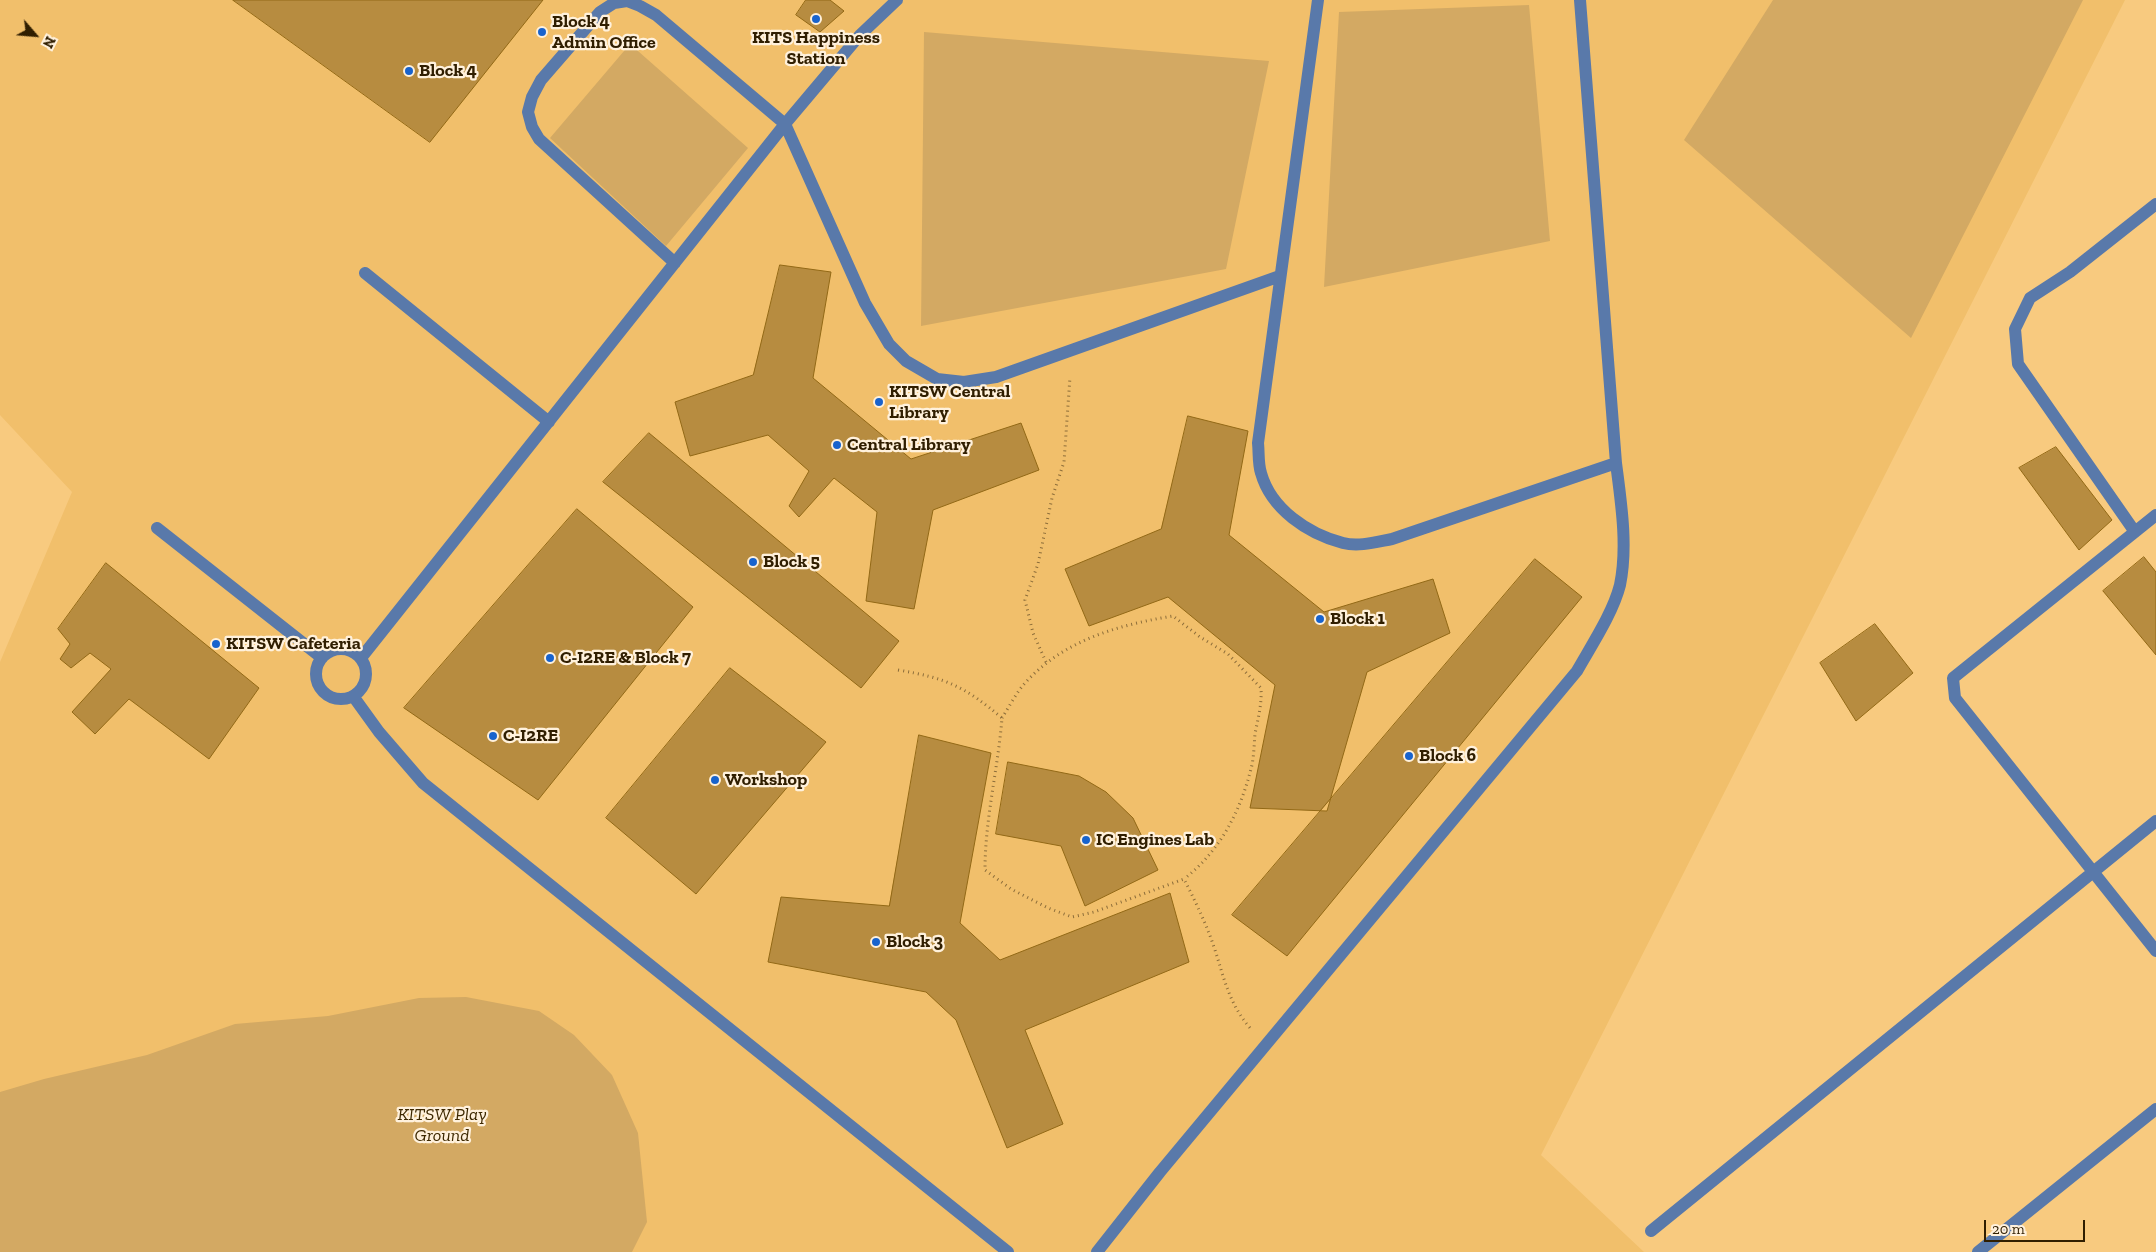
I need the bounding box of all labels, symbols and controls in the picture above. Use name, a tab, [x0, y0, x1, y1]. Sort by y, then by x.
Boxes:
north arrow	[10, 10, 60, 60]
place label: Block 4 Admin Office	[552, 11, 656, 54]
marker: KITS Happiness Station	[810, 13, 822, 25]
marker: Block 4 Admin Office	[536, 26, 548, 38]
place label: KITS Happiness Station	[752, 27, 880, 70]
text: N	[39, 33, 59, 51]
place label: Block 4	[419, 60, 477, 82]
marker: Block 4	[403, 65, 415, 77]
place label: KITSW Central Library	[889, 381, 1010, 424]
marker: KITSW Central Library	[873, 396, 885, 408]
place label: Central Library	[847, 434, 971, 456]
marker: Central Library	[831, 439, 843, 451]
place label: Block 5	[763, 551, 820, 573]
marker: Block 5	[747, 556, 759, 568]
place label: Block 1	[1330, 608, 1385, 630]
marker: Block 1	[1314, 613, 1326, 625]
place label: KITSW Cafeteria	[226, 633, 361, 655]
marker: KITSW Cafeteria	[210, 638, 222, 650]
place label: C-I2RE & Block 7	[560, 647, 691, 669]
marker: C-I2RE & Block 7	[544, 652, 556, 664]
place label: C-I2RE	[503, 725, 558, 747]
marker: C-I2RE	[487, 730, 499, 742]
place label: Block 6	[1419, 745, 1476, 767]
marker: Block 6	[1403, 750, 1415, 762]
place label: Workshop	[725, 769, 807, 791]
marker: Workshop	[709, 774, 721, 786]
place label: IC Engines Lab	[1096, 829, 1214, 851]
marker: IC Engines Lab	[1080, 834, 1092, 846]
place label: Block 3	[886, 931, 943, 953]
marker: Block 3	[870, 936, 882, 948]
park label: KITSW Play Ground	[397, 1104, 487, 1146]
scale bar	[1986, 1210, 2087, 1242]
text: 20 m	[1992, 1220, 2025, 1238]

